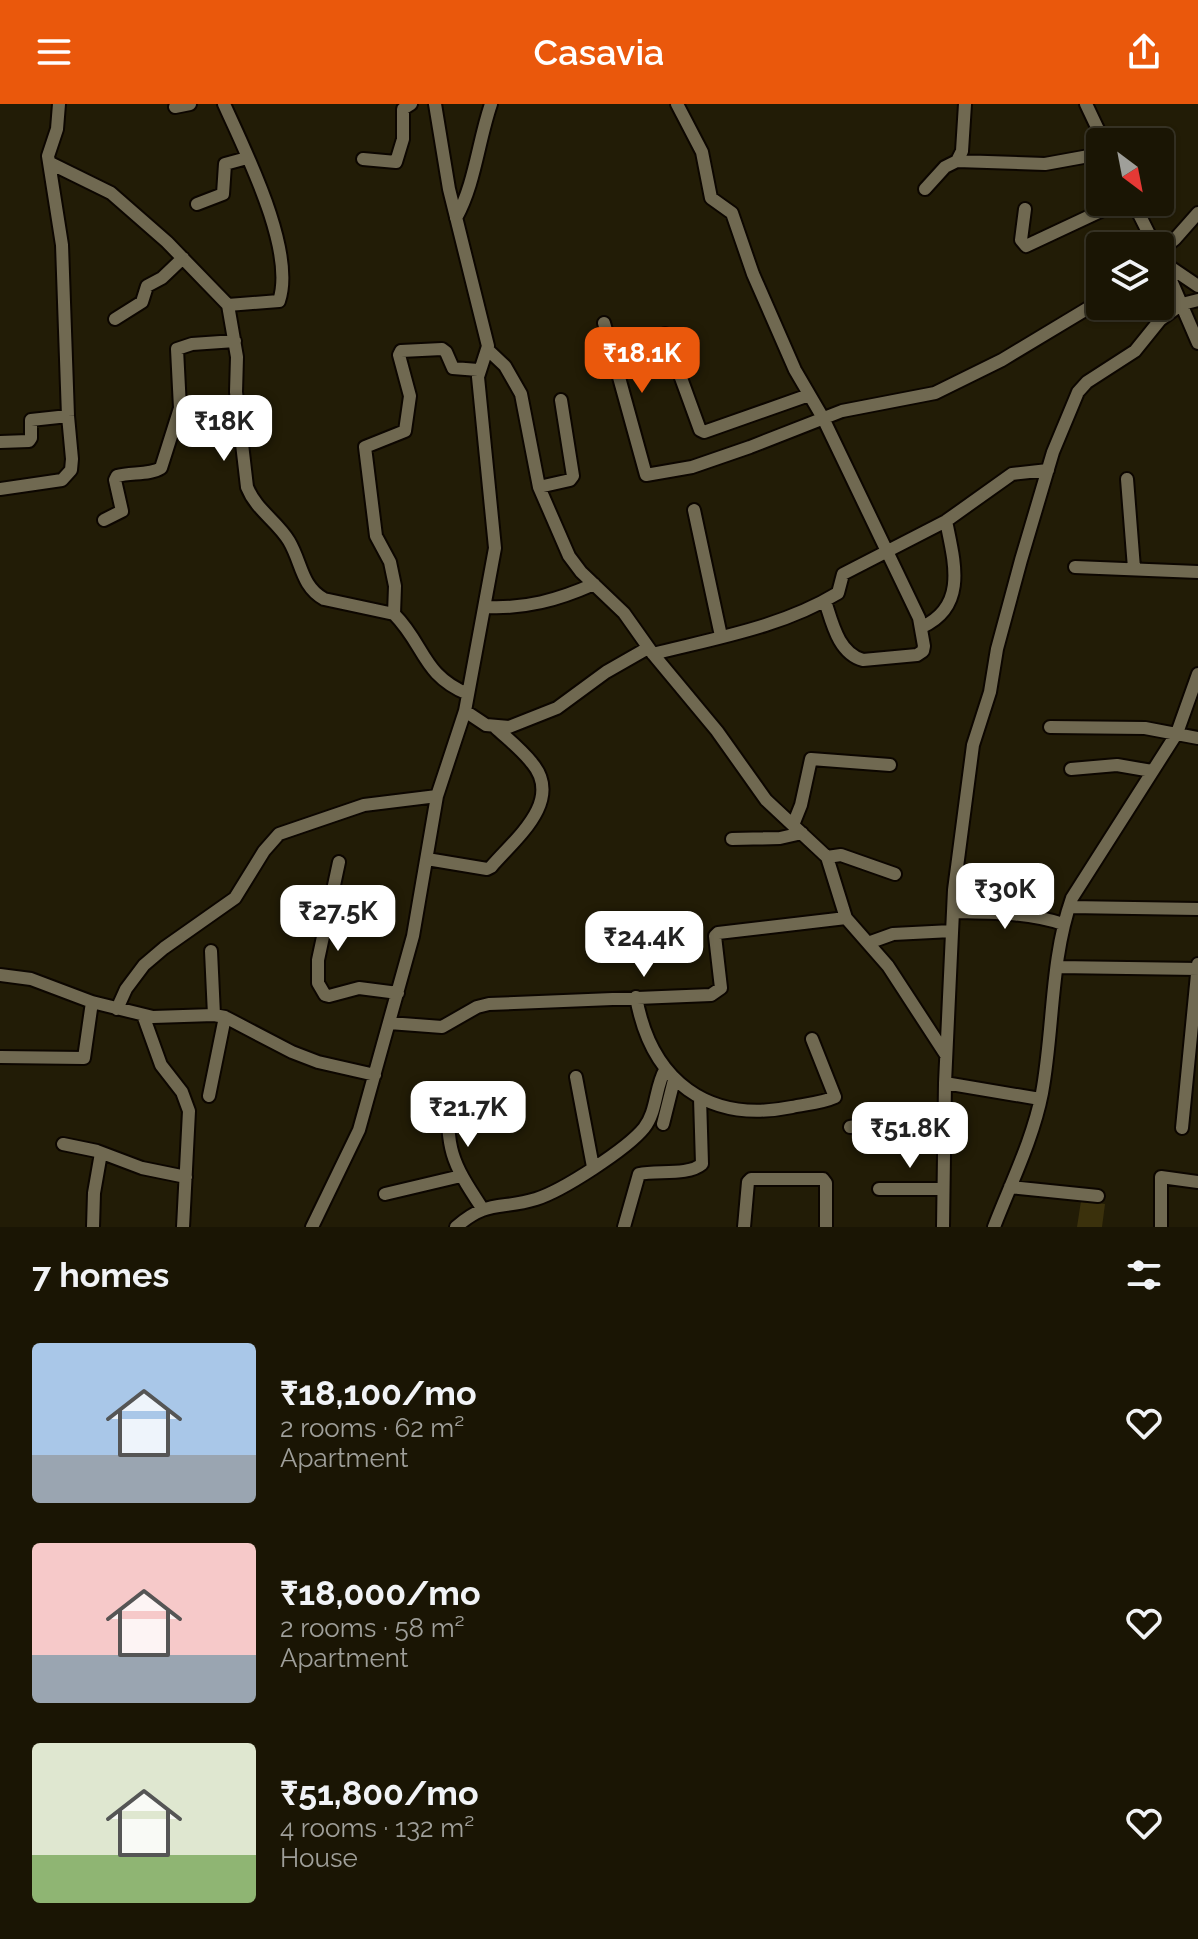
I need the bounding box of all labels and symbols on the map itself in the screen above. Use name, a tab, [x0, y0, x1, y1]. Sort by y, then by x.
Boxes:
north arrow	[1086, 128, 1174, 216]
pin: ₹18.1K	[577, 327, 707, 395]
pin: ₹18K	[177, 395, 271, 463]
pin: ₹30K	[958, 863, 1052, 931]
pin: ₹27.5K	[273, 885, 403, 953]
pin: ₹24.4K	[579, 911, 709, 979]
pin: ₹21.7K	[403, 1081, 533, 1149]
pin: ₹51.8K	[845, 1102, 975, 1170]

